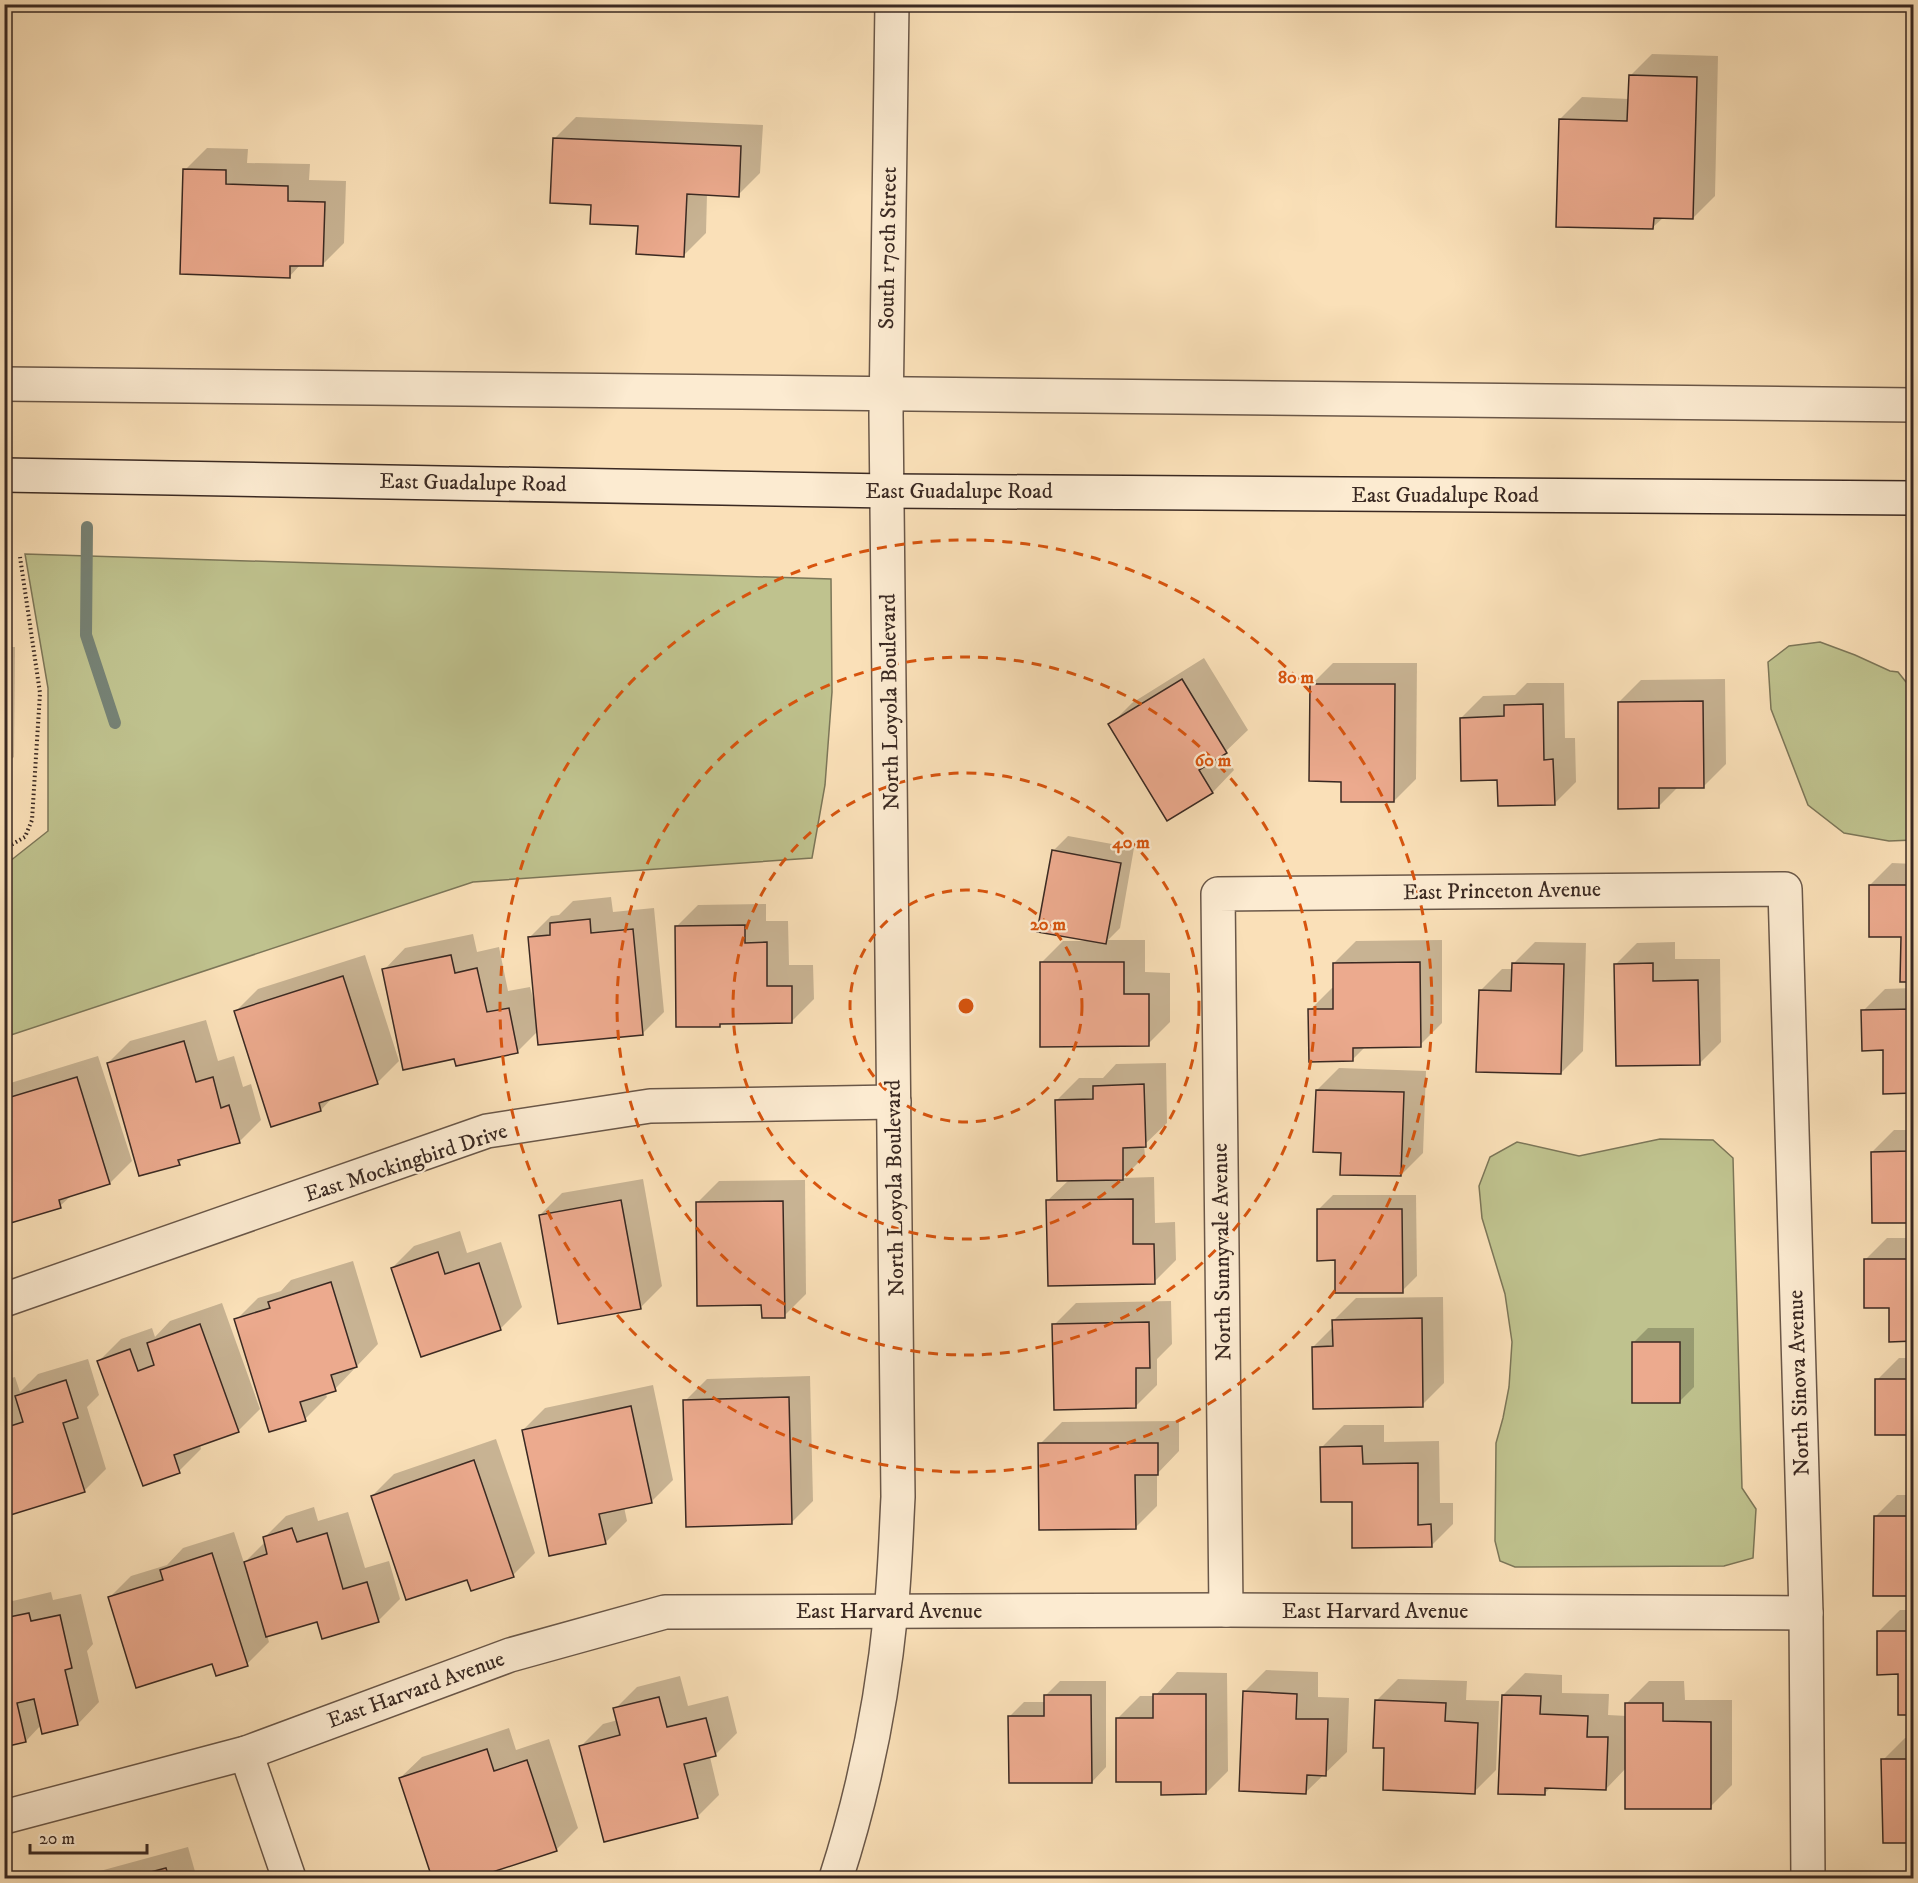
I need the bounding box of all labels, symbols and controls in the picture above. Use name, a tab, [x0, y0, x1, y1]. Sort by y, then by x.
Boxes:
street label: South 170th Street	[873, 166, 903, 330]
street label: East Guadalupe Road	[379, 468, 567, 498]
street label: East Guadalupe Road	[865, 478, 1053, 505]
street label: East Guadalupe Road	[1351, 482, 1539, 509]
street label: North Loyola Boulevard	[875, 593, 905, 811]
text: 80 m	[1278, 667, 1315, 689]
text: 60 m	[1195, 750, 1232, 772]
text: 40 m	[1111, 832, 1150, 854]
street label: East Princeton Avenue	[1403, 876, 1601, 906]
text: 20 m	[1030, 914, 1066, 936]
centre of rings	[956, 996, 976, 1016]
street label: North Loyola Boulevard	[880, 1079, 910, 1297]
street label: East Mockingbird Drive	[301, 1117, 511, 1209]
street label: North Sunnyvale Avenue	[1207, 1143, 1237, 1361]
street label: North Sinova Avenue	[1782, 1289, 1816, 1477]
street label: East Harvard Avenue	[796, 1598, 982, 1625]
street label: East Harvard Avenue	[1282, 1598, 1468, 1625]
street label: East Harvard Avenue	[324, 1645, 508, 1735]
scale bar	[30, 1817, 147, 1855]
text: 20 m	[39, 1828, 75, 1850]

